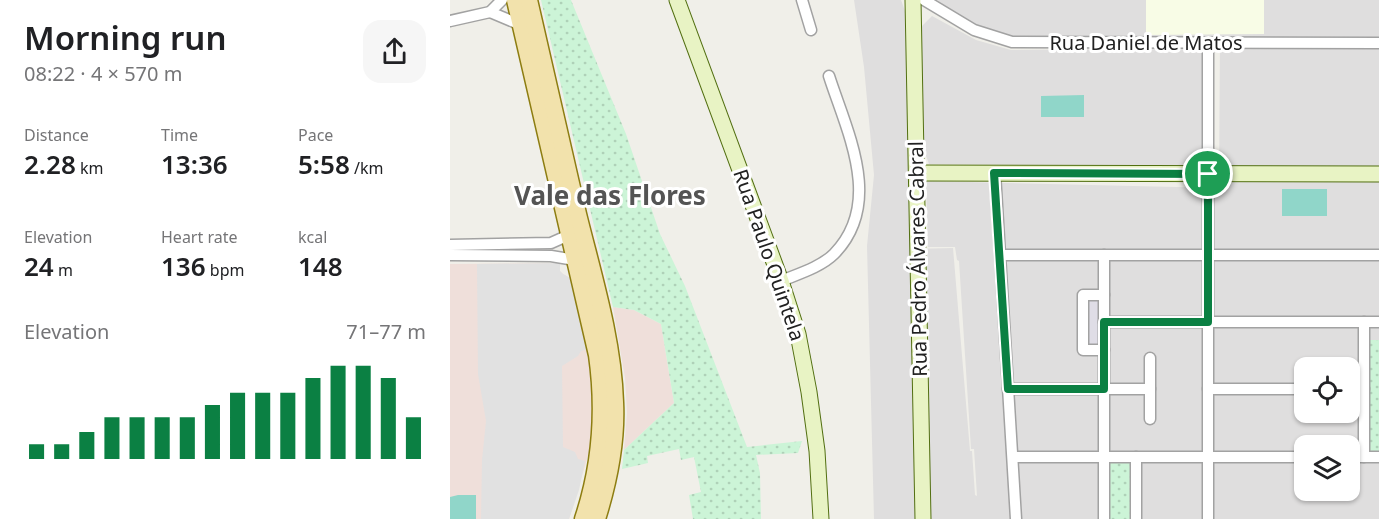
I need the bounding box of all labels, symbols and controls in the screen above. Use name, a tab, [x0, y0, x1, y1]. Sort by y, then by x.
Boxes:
text: Morning run	[24, 15, 226, 60]
button: share	[363, 20, 426, 83]
street label: Rua Daniel de Matos	[1049, 29, 1243, 56]
text: 08:22 · 4 × 570 m	[24, 60, 182, 87]
text: Distance	[24, 124, 89, 146]
text: Time	[161, 124, 198, 146]
text: Pace	[298, 124, 333, 146]
street label: Rua Pedro Álvares Cabral	[902, 141, 933, 377]
text: 2.28	[24, 146, 76, 182]
text: 13:36	[161, 146, 228, 182]
text: 5:58	[298, 146, 350, 182]
pin	[1182, 148, 1233, 199]
text: km	[76, 157, 103, 179]
text: /km	[350, 157, 383, 179]
icon: arrive	[1191, 157, 1224, 190]
street label: Rua Paulo Quintela	[727, 165, 811, 344]
district label: Vale das Flores	[514, 177, 706, 213]
text: Elevation	[24, 226, 92, 248]
text: Heart rate	[161, 226, 237, 248]
text: kcal	[298, 226, 327, 248]
text: 24	[24, 248, 54, 284]
text: 136	[161, 248, 206, 284]
text: 148	[298, 248, 343, 284]
text: m	[54, 259, 73, 281]
text: bpm	[206, 259, 244, 281]
text: Elevation	[24, 318, 109, 345]
text: 71–77 m	[346, 318, 426, 345]
map controls	[1294, 357, 1360, 501]
button: locate	[1294, 357, 1360, 423]
button: layers	[1294, 435, 1360, 501]

